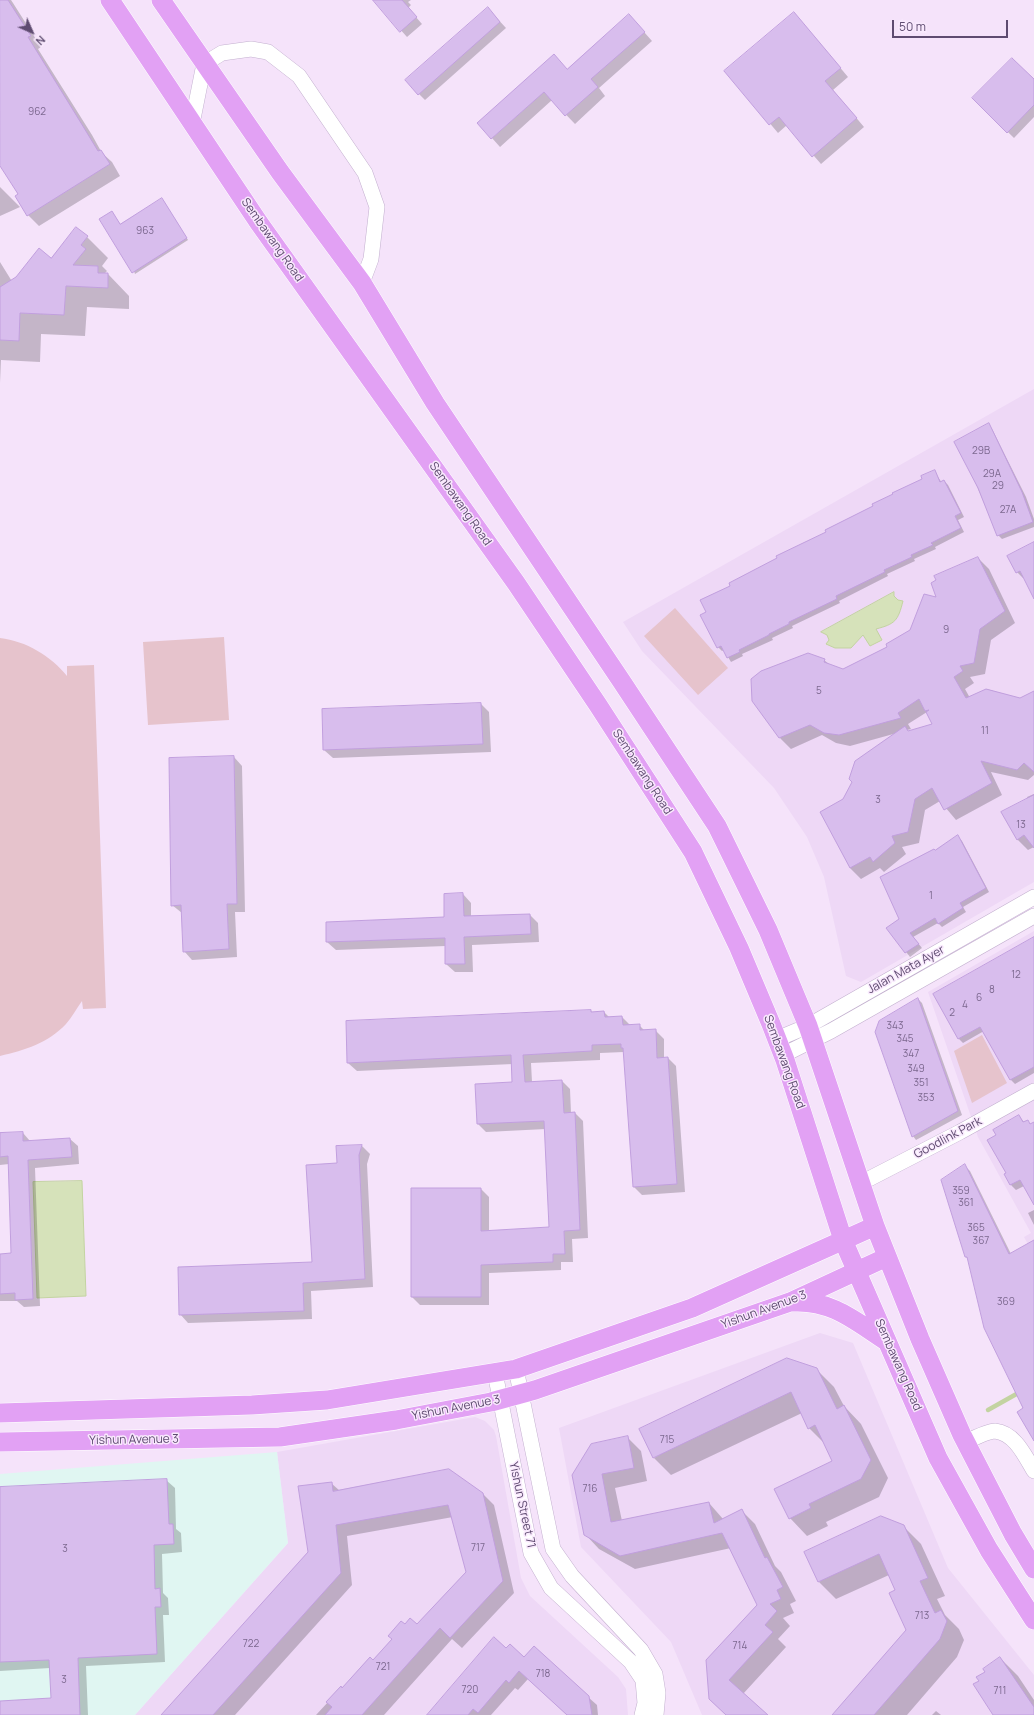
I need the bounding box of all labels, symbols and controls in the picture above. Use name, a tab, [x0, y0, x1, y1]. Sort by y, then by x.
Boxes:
north arrow	[12, 12, 52, 52]
scale bar	[894, 12, 1010, 38]
text: 50 m	[899, 18, 926, 35]
text: N	[33, 33, 49, 49]
house number: 962	[28, 106, 46, 118]
street label: Sembawang Road	[238, 196, 306, 284]
house number: 963	[136, 225, 154, 237]
house number: 29B	[972, 445, 990, 457]
street label: Sembawang Road	[426, 460, 494, 548]
house number: 29A	[983, 468, 1001, 480]
house number: 29	[992, 480, 1004, 492]
house number: 27A	[1000, 504, 1016, 516]
house number: 9	[943, 624, 949, 636]
house number: 5	[816, 685, 822, 697]
house number: 11	[981, 725, 989, 737]
street label: Sembawang Road	[609, 727, 675, 817]
house number: 3	[875, 794, 881, 806]
house number: 13	[1016, 819, 1026, 831]
house number: 1	[929, 890, 933, 902]
street label: Jalan Mata Ayer	[865, 943, 947, 997]
house number: 12	[1011, 969, 1021, 981]
house number: 8	[989, 984, 995, 996]
house number: 6	[976, 992, 982, 1004]
house number: 4	[962, 999, 968, 1011]
house number: 2	[949, 1007, 955, 1019]
street label: Sembawang Road	[760, 1013, 808, 1111]
house number: 343	[887, 1020, 903, 1032]
house number: 345	[896, 1033, 914, 1045]
house number: 347	[903, 1048, 919, 1060]
house number: 349	[907, 1063, 925, 1075]
house number: 351	[913, 1077, 929, 1089]
house number: 353	[918, 1092, 934, 1104]
street label: Goodlink Park	[912, 1114, 984, 1162]
house number: 359	[952, 1185, 970, 1197]
house number: 361	[958, 1197, 974, 1209]
house number: 365	[967, 1222, 985, 1234]
house number: 367	[973, 1235, 989, 1247]
street label: Yishun Avenue 3	[719, 1288, 809, 1332]
house number: 369	[997, 1296, 1015, 1308]
street label: Sembawang Road	[871, 1317, 925, 1413]
street label: Yishun Avenue 3	[411, 1392, 501, 1424]
street label: Yishun Avenue 3	[89, 1432, 179, 1448]
house number: 715	[660, 1434, 674, 1446]
street label: Yishun Street 71	[506, 1461, 538, 1549]
house number: 716	[582, 1483, 598, 1495]
house number: 717	[471, 1542, 485, 1554]
house number: 3	[62, 1543, 68, 1555]
house number: 713	[915, 1610, 929, 1622]
house number: 722	[243, 1638, 259, 1650]
house number: 714	[733, 1640, 747, 1652]
house number: 721	[376, 1661, 390, 1673]
house number: 718	[536, 1668, 550, 1680]
house number: 3	[61, 1674, 67, 1686]
house number: 720	[462, 1684, 478, 1696]
house number: 711	[994, 1685, 1006, 1697]

